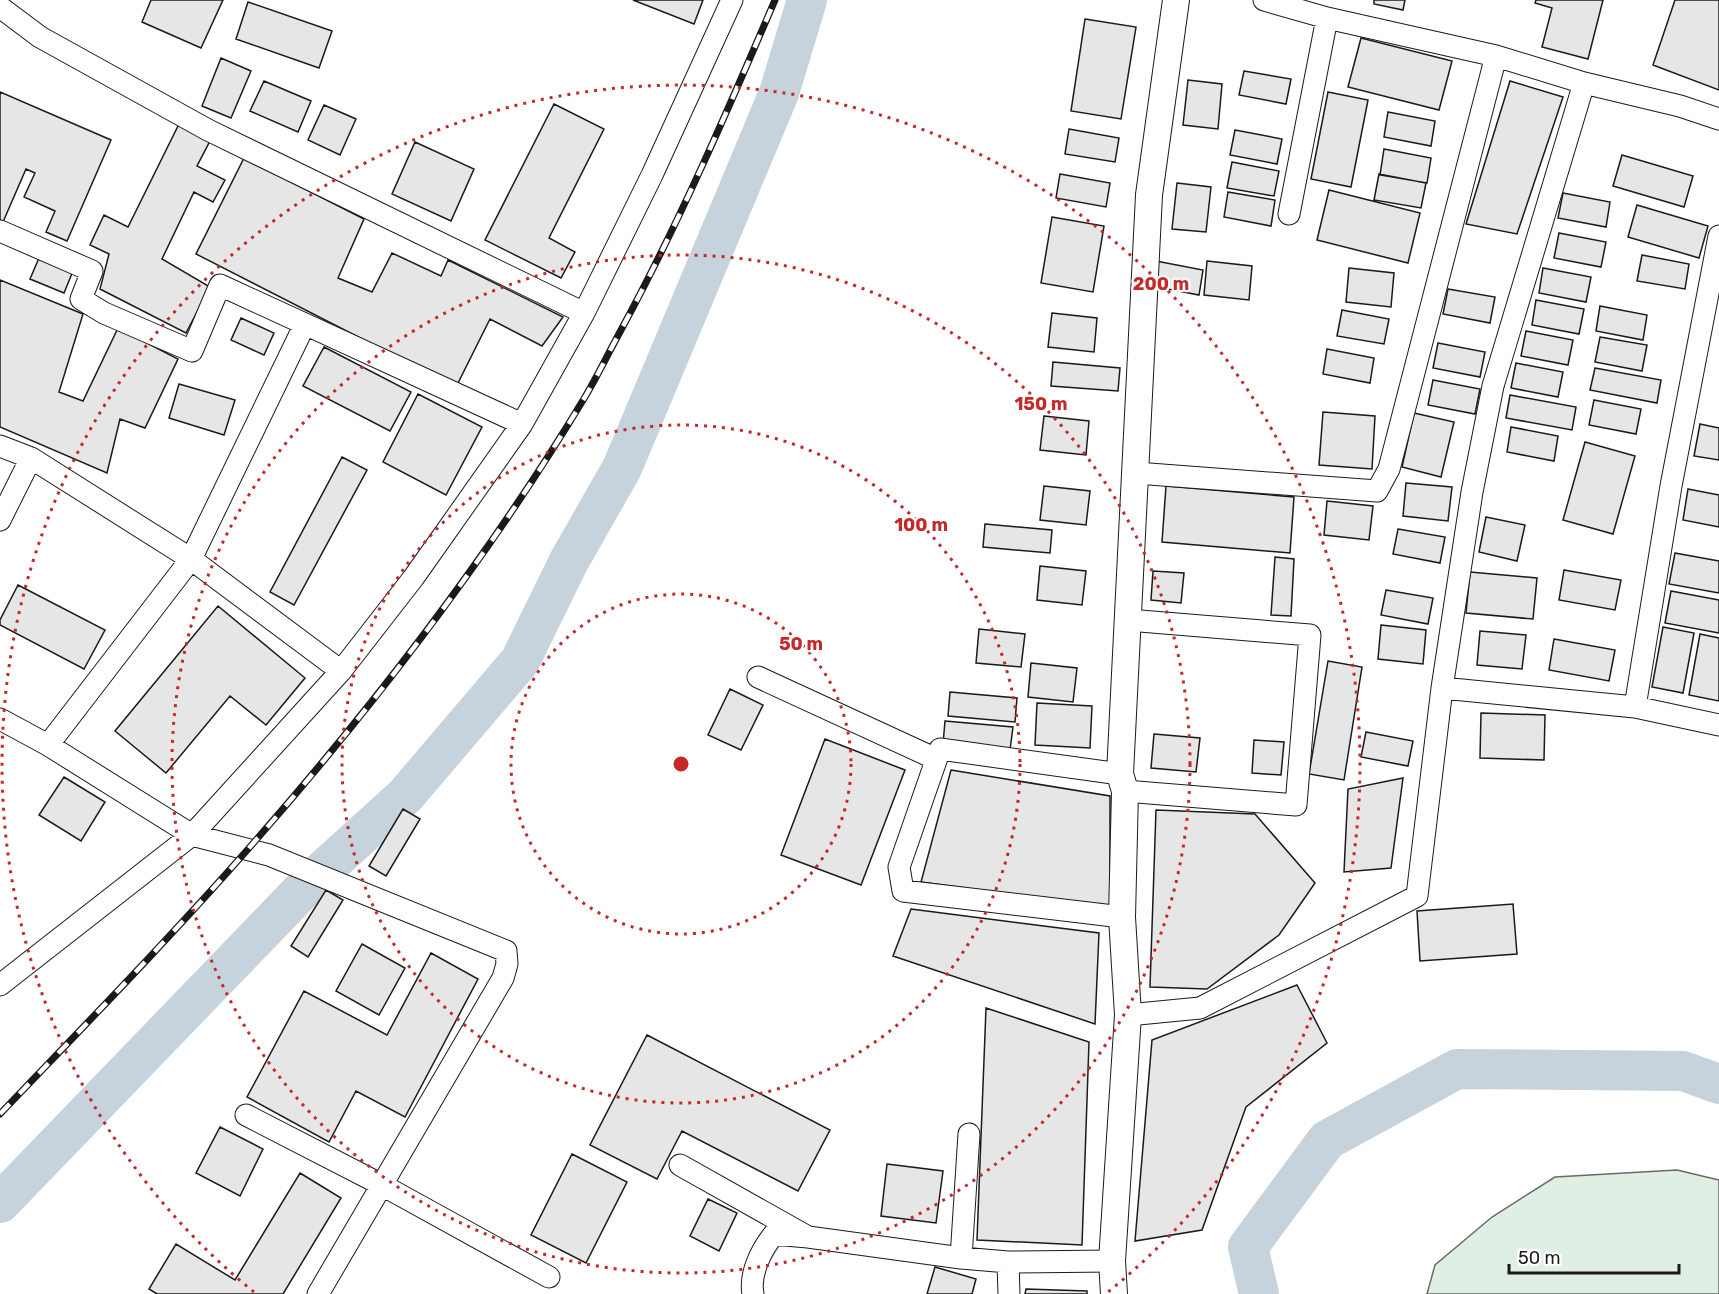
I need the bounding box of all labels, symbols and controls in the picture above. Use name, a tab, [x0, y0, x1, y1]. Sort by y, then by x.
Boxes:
text: 200 m	[1133, 273, 1189, 295]
text: 150 m	[1014, 393, 1068, 415]
text: 100 m	[894, 514, 948, 536]
text: 50 m	[779, 633, 823, 655]
centre of rings	[671, 754, 691, 774]
scale bar	[1509, 1237, 1678, 1275]
text: 50 m	[1518, 1247, 1561, 1269]

